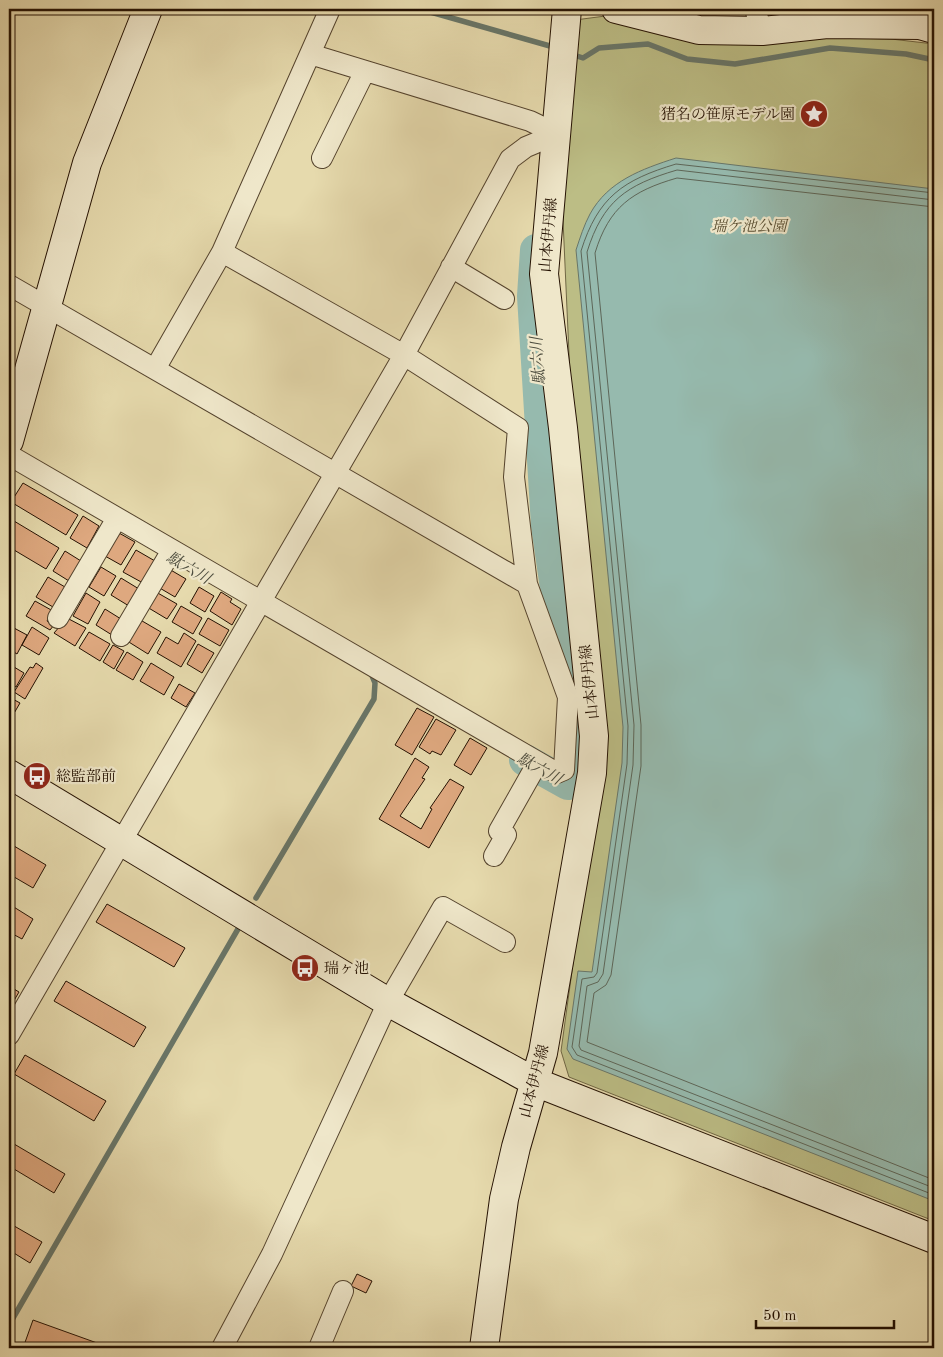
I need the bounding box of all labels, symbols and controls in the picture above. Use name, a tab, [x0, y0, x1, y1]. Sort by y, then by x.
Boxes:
place icon: 猪名の笹原モデル園	[799, 99, 829, 129]
place label: 猪名の笹原モデル園	[661, 106, 795, 123]
street label: 山本伊丹線	[537, 197, 560, 273]
park label: 瑞ケ池公園	[711, 218, 789, 235]
water label: 駄六川	[527, 334, 549, 386]
water label: 駄六川	[163, 548, 216, 589]
street label: 山本伊丹線	[577, 644, 602, 720]
water label: 駄六川	[514, 749, 567, 789]
bus stop icon: 総監部前	[22, 761, 52, 791]
place label: 総監部前	[56, 768, 116, 785]
bus stop icon: 瑞ヶ池	[290, 953, 320, 983]
place label: 瑞ヶ池	[324, 960, 369, 977]
street label: 山本伊丹線	[517, 1043, 552, 1120]
scale bar	[756, 1297, 893, 1329]
text: 50 m	[763, 1309, 797, 1324]

